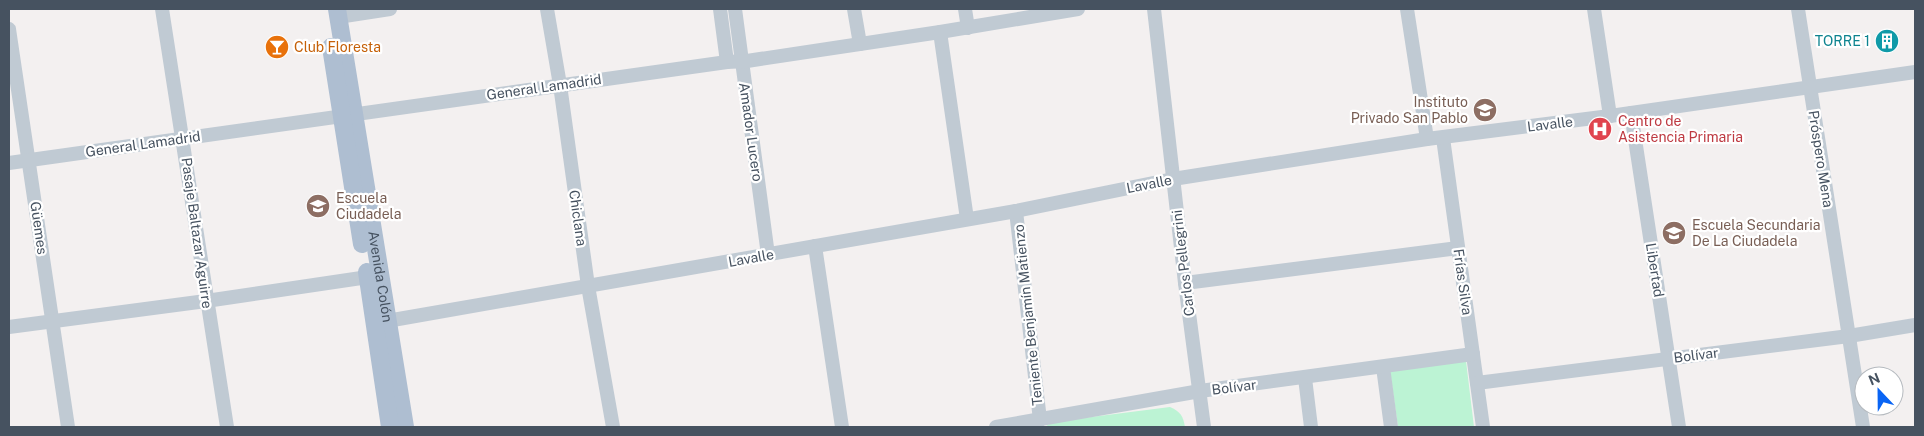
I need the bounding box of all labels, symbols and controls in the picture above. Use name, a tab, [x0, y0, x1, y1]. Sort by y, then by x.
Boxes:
building icon: TORRE 1	[1874, 28, 1900, 54]
place label: TORRE 1	[1815, 33, 1870, 49]
bar icon: Club Floresta	[264, 34, 290, 60]
place label: Club Floresta	[294, 39, 381, 55]
street label: General Lamadrid	[485, 71, 603, 103]
street label: Amador Lucero	[736, 81, 766, 183]
place label: Instituto Privado San Pablo	[1351, 94, 1468, 126]
school or university icon: Instituto Privado San Pablo	[1472, 97, 1498, 123]
street label: Próspero Mena	[1805, 109, 1837, 209]
street label: Lavalle	[1526, 113, 1574, 135]
place label: Centro de Asistencia Primaria	[1618, 113, 1743, 145]
hospital icon: Centro de Asistencia Primaria	[1587, 116, 1613, 142]
street label: General Lamadrid	[84, 128, 202, 160]
street label: Pasaje Baltazar Aguirre	[178, 156, 216, 310]
street label: Lavalle	[1125, 172, 1173, 196]
street label: Chiclana	[566, 189, 590, 247]
place label: Escuela Ciudadela	[336, 190, 402, 222]
school or university icon: Escuela Ciudadela	[305, 193, 331, 219]
street label: Güemes	[27, 200, 51, 256]
street label: Carlos Pellegrini	[1169, 209, 1197, 317]
place label: Escuela Secundaria De La Ciudadela	[1692, 217, 1821, 249]
school or university icon: Escuela Secundaria De La Ciudadela	[1661, 220, 1687, 246]
street label: Teniente Benjamín Matienzo	[1011, 223, 1045, 406]
street label: Avenida Colón	[365, 230, 396, 323]
street label: Libertad	[1643, 242, 1667, 298]
street label: Lavalle	[727, 246, 775, 270]
street label: Frías Silva	[1450, 248, 1476, 316]
street label: Bolívar	[1673, 344, 1719, 366]
north arrow	[1854, 366, 1904, 416]
text: N	[1866, 369, 1882, 388]
street label: Bolívar	[1211, 376, 1257, 398]

